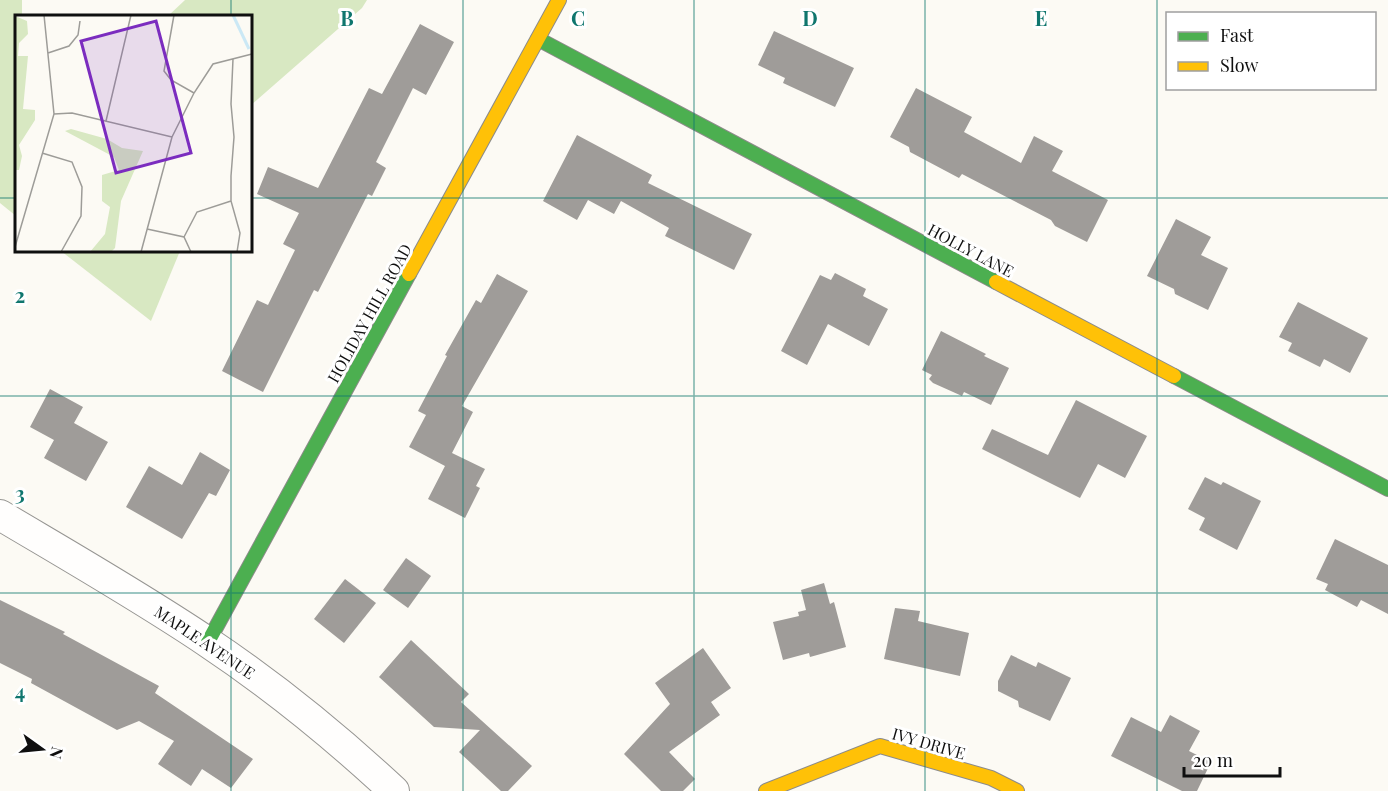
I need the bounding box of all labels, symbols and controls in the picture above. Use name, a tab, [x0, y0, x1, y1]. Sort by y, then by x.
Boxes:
text: B	[340, 4, 354, 31]
text: C	[571, 4, 585, 31]
text: D	[802, 4, 818, 31]
text: E	[1035, 4, 1047, 31]
legend	[1166, 12, 1376, 90]
inset map	[15, 15, 252, 252]
text: Fast	[1220, 23, 1254, 47]
text: Slow	[1220, 53, 1258, 77]
street label: HOLLY LANE	[924, 219, 1018, 281]
street label: HOLIDAY HILL ROAD	[322, 240, 416, 386]
text: 2	[15, 281, 25, 308]
text: 3	[15, 479, 25, 506]
street label: MAPLE AVENUE	[151, 601, 259, 683]
text: 4	[15, 677, 25, 704]
north arrow	[12, 719, 72, 779]
street label: IVY DRIVE	[890, 723, 968, 763]
scale bar	[1184, 740, 1280, 778]
text: N	[45, 745, 69, 762]
text: 20 m	[1193, 748, 1233, 772]

